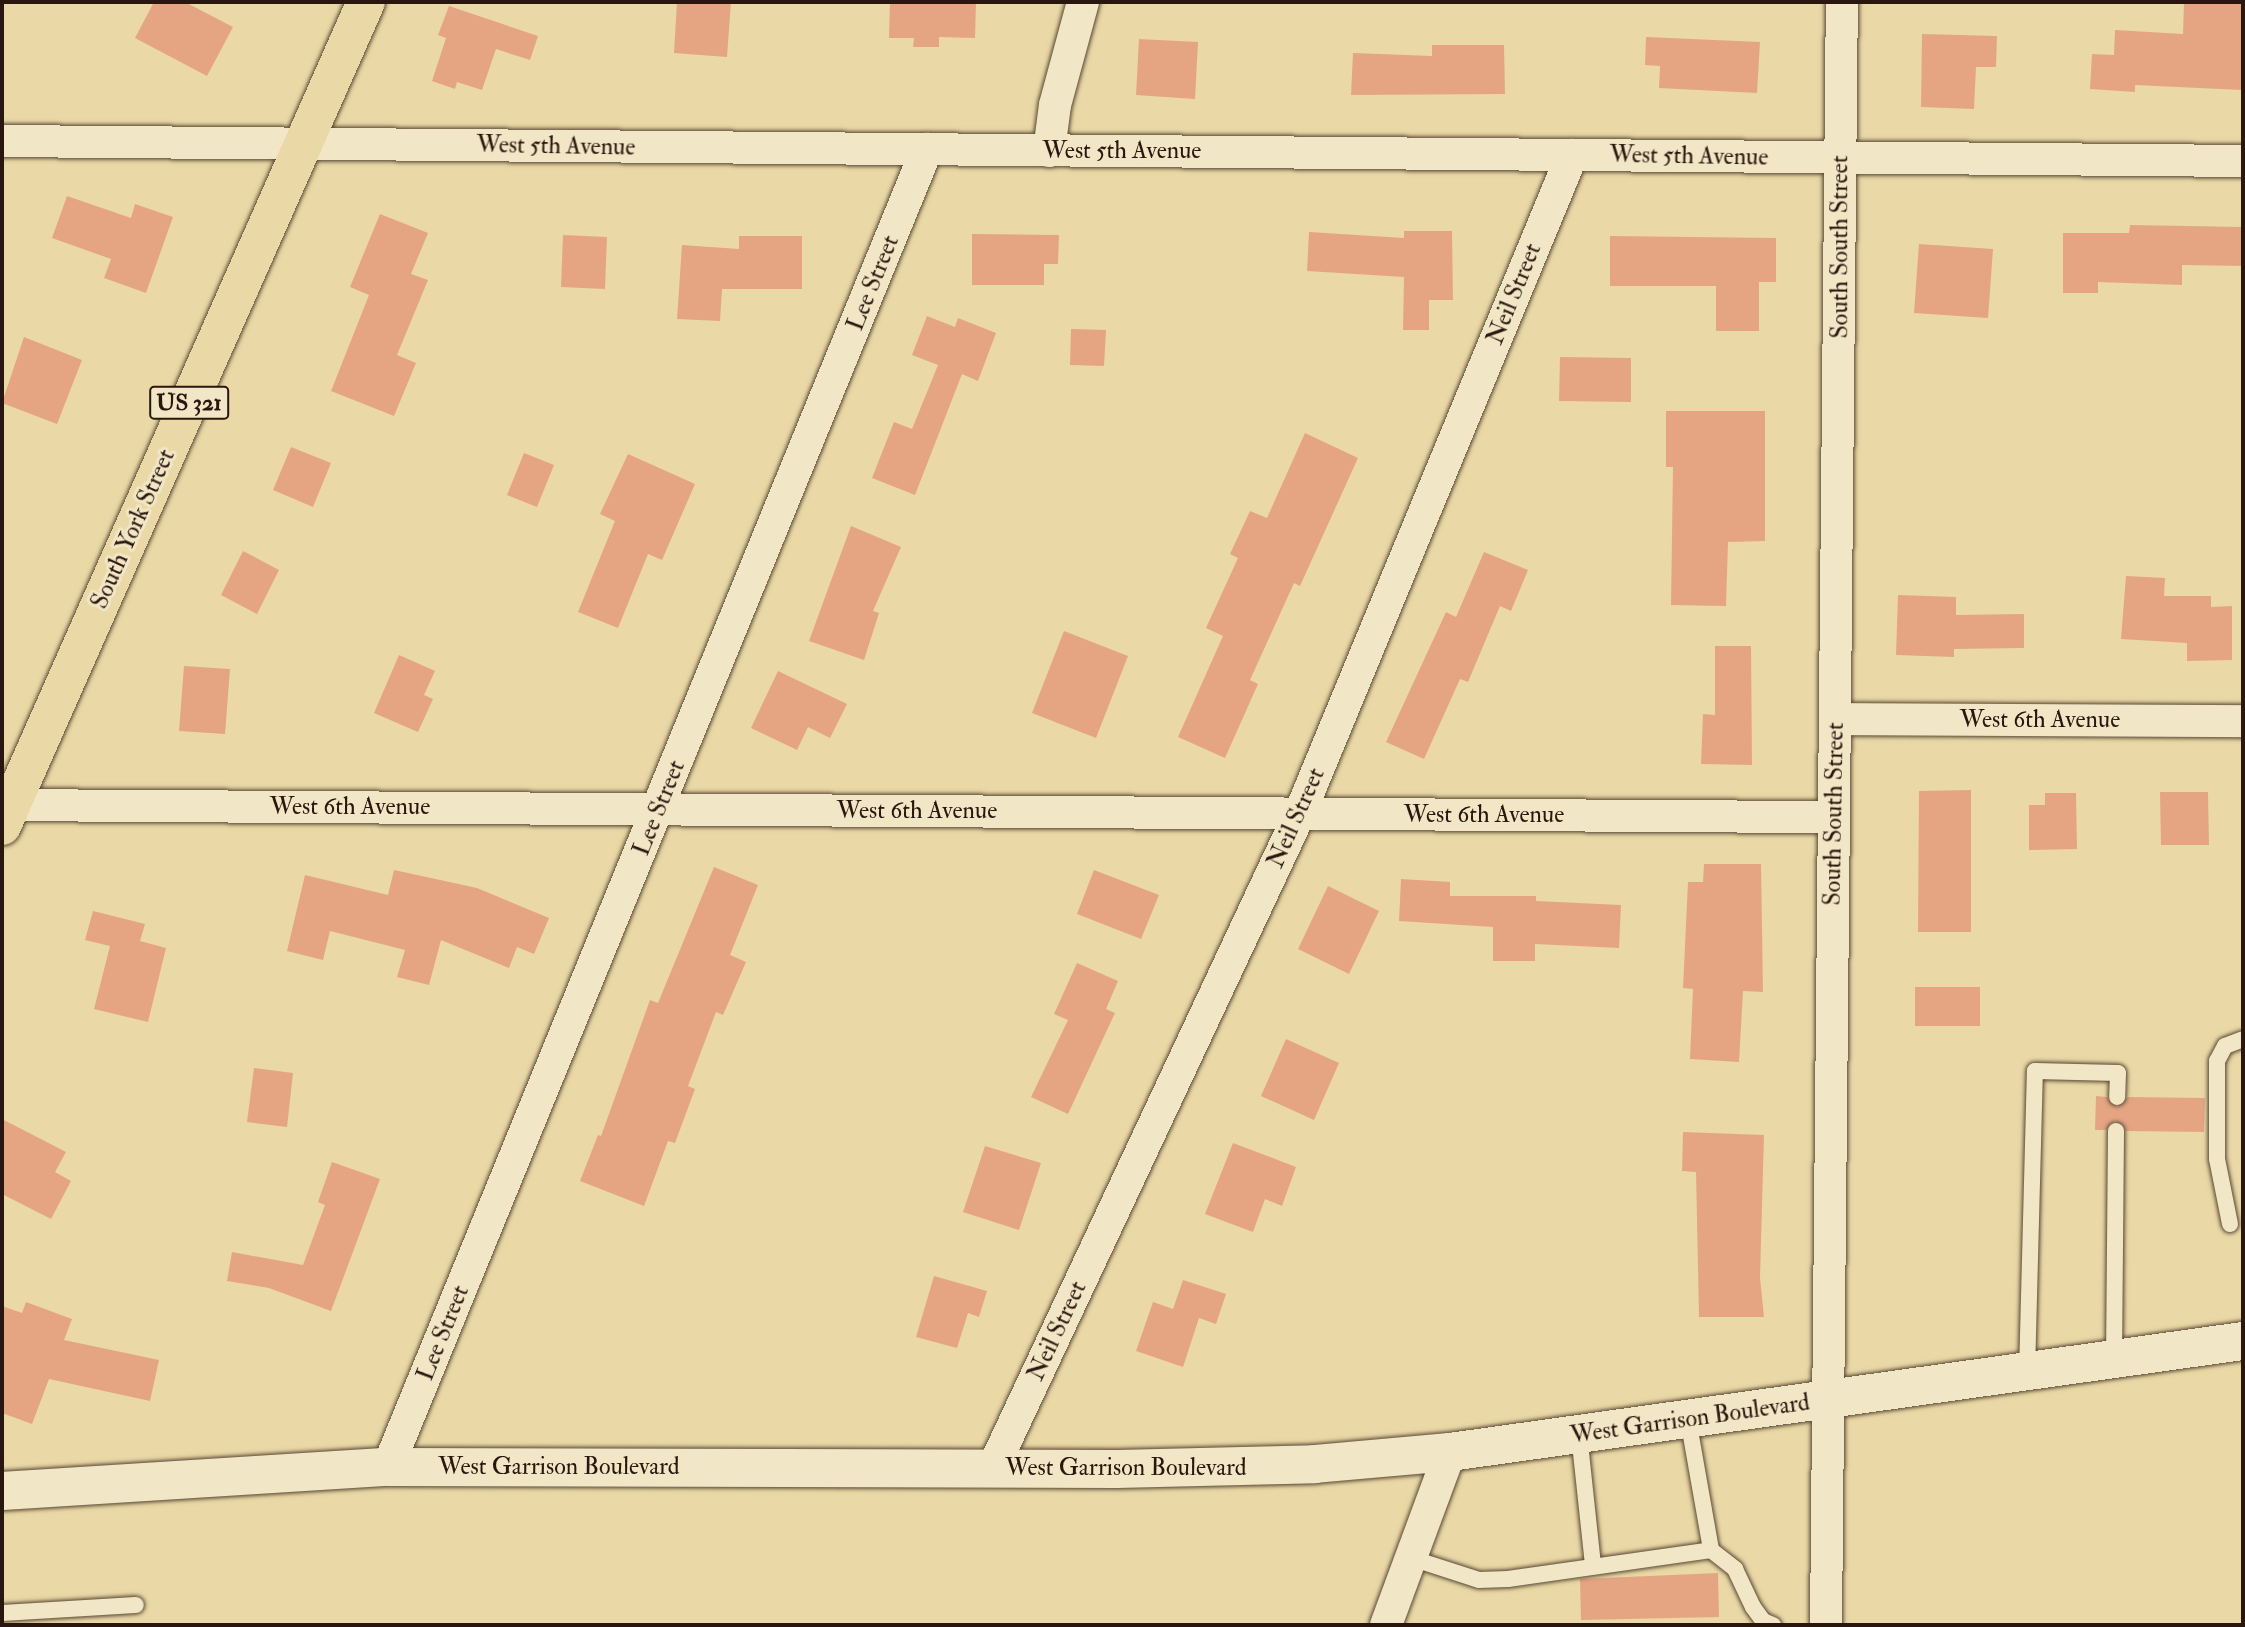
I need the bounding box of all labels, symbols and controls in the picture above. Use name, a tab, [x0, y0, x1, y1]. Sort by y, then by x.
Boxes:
street label: West 5th Avenue	[476, 130, 636, 162]
street label: West 5th Avenue	[1043, 137, 1201, 165]
street label: West 5th Avenue	[1609, 140, 1769, 172]
street label: South South Street	[1826, 155, 1854, 339]
street label: Lee Street	[841, 231, 905, 335]
street label: Neil Street	[1481, 239, 1547, 349]
road number: US 321	[149, 384, 229, 422]
street label: South York Street	[85, 445, 181, 613]
street label: West 6th Avenue	[1960, 706, 2120, 734]
street label: South South Street	[1818, 722, 1850, 906]
street label: Lee Street	[627, 756, 691, 860]
street label: Neil Street	[1261, 764, 1331, 872]
street label: West 6th Avenue	[270, 793, 430, 821]
street label: West 6th Avenue	[837, 797, 997, 825]
street label: West 6th Avenue	[1404, 801, 1564, 829]
street label: Neil Street	[1021, 1277, 1093, 1385]
street label: Lee Street	[411, 1281, 475, 1385]
street label: West Garrison Boulevard	[1568, 1388, 1812, 1450]
street label: West Garrison Boulevard	[438, 1453, 680, 1481]
street label: West Garrison Boulevard	[1005, 1454, 1247, 1482]

